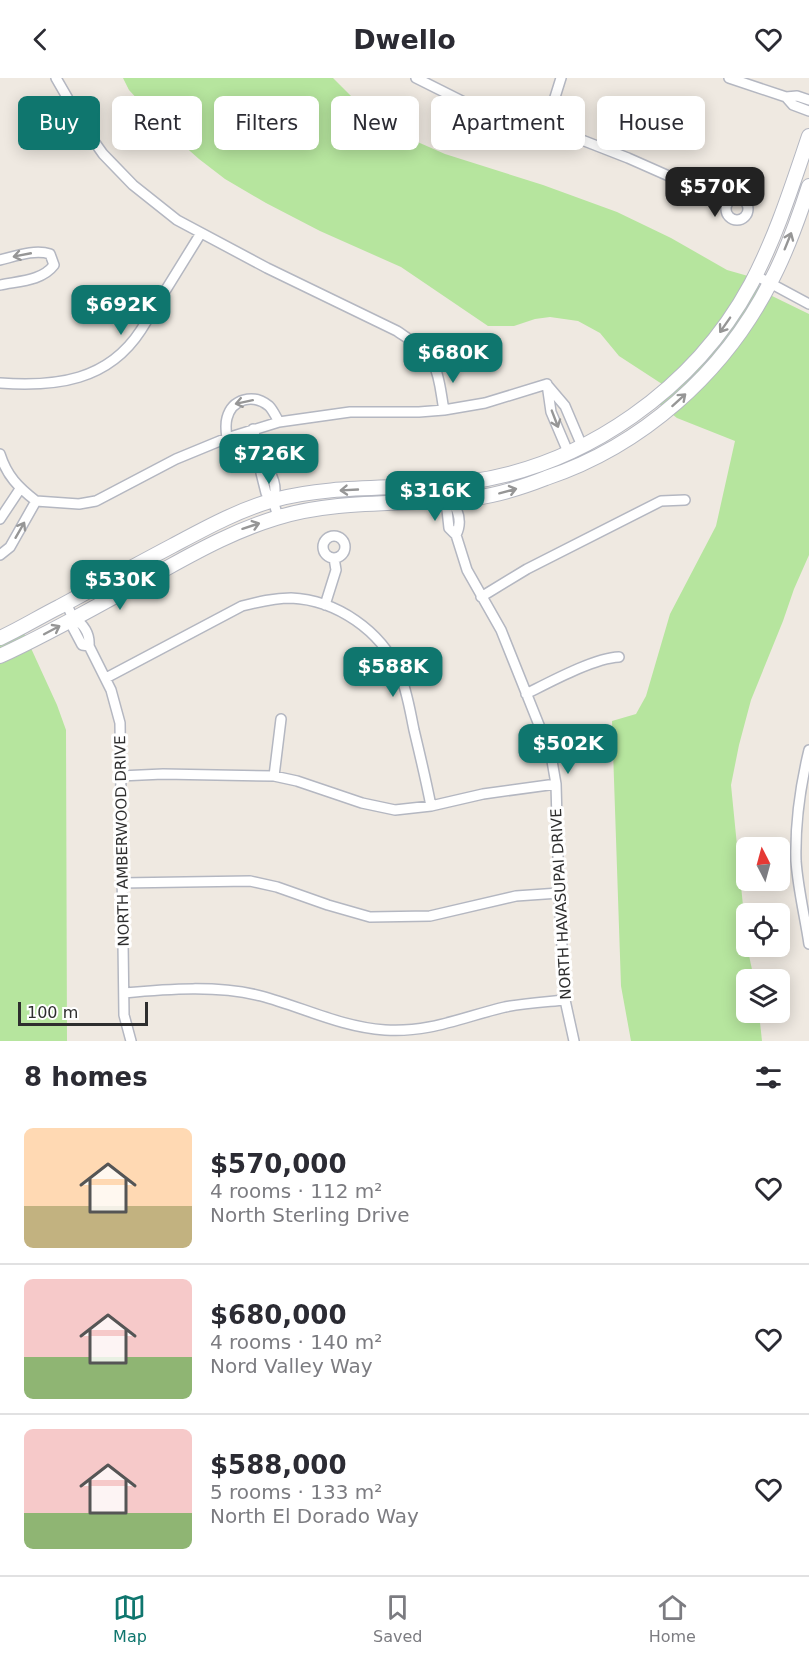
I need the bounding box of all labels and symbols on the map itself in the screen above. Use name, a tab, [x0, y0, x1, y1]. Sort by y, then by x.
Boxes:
pin: $570K	[673, 167, 757, 218]
one-way arrow	[783, 232, 794, 251]
one-way arrow	[12, 250, 32, 261]
pin: $692K	[79, 285, 163, 336]
one-way arrow	[719, 316, 731, 332]
pin: $680K	[411, 333, 495, 384]
one-way arrow	[671, 393, 686, 407]
one-way arrow	[235, 397, 254, 408]
one-way arrow	[550, 409, 561, 428]
pin: $726K	[227, 434, 311, 485]
pin: $316K	[393, 471, 477, 522]
one-way arrow	[340, 484, 360, 495]
one-way arrow	[499, 484, 518, 496]
one-way arrow	[241, 520, 260, 531]
one-way arrow	[14, 522, 26, 539]
pin: $530K	[78, 560, 162, 611]
one-way arrow	[43, 624, 60, 636]
pin: $588K	[351, 647, 435, 698]
pin: $502K	[526, 724, 610, 775]
street label: NORTH AMBERWOOD DRIVE	[111, 735, 133, 947]
street label: NORTH HAVASUPAI DRIVE	[547, 808, 575, 1000]
north arrow	[736, 837, 790, 891]
scale bar	[18, 999, 148, 1026]

